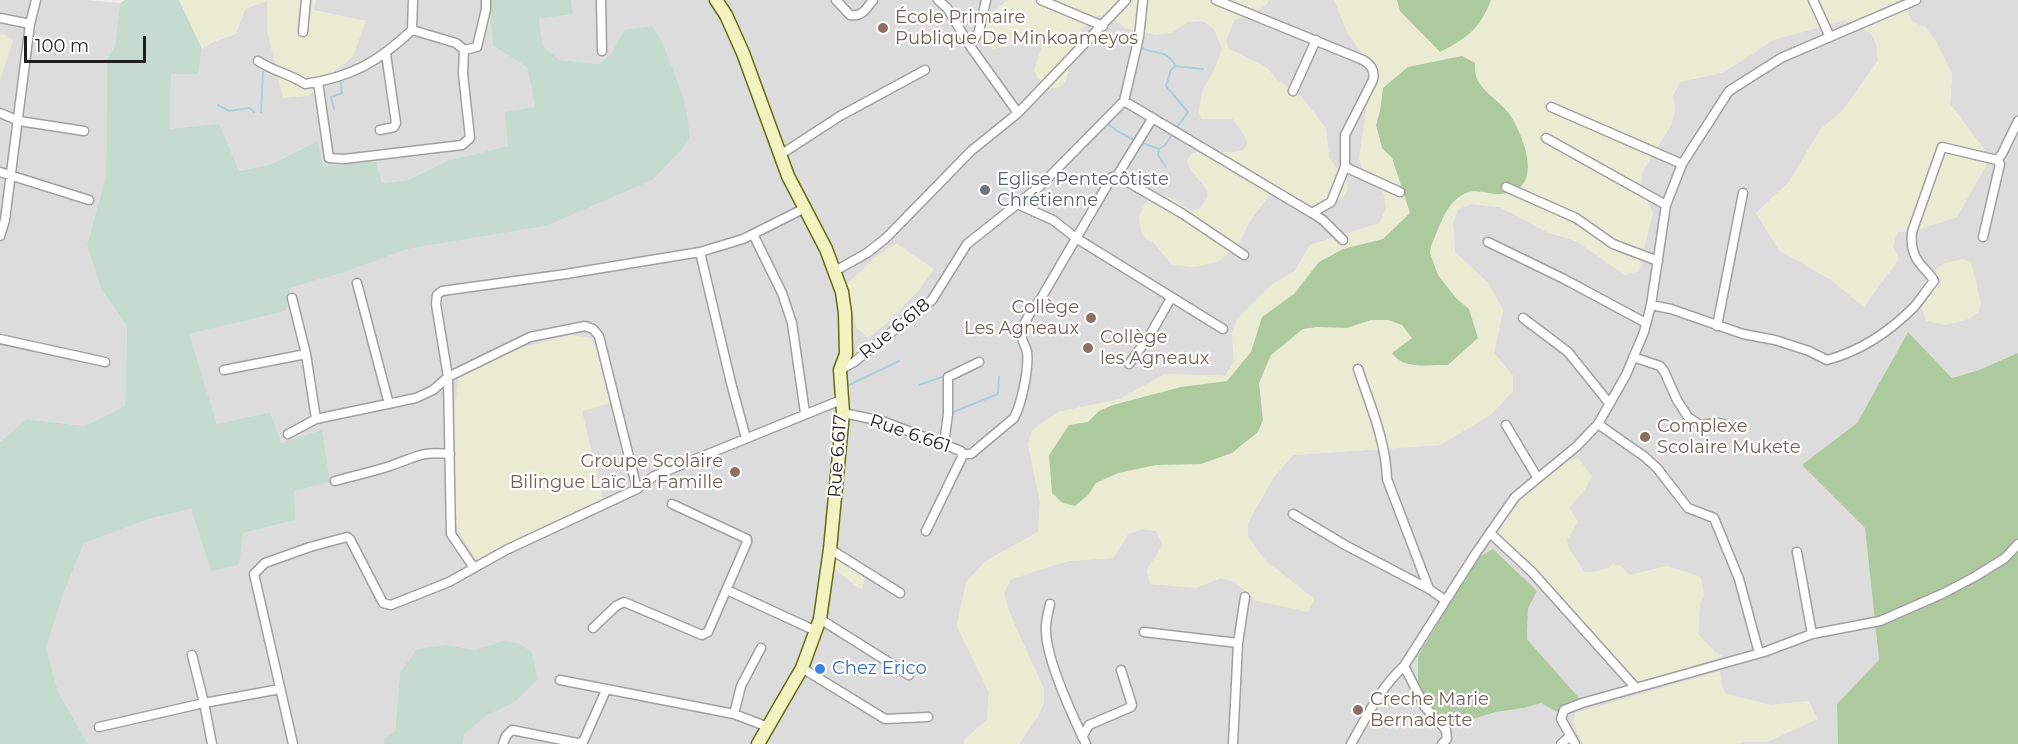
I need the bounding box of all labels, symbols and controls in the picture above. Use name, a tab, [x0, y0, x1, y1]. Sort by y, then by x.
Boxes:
place label: École Primaire Publique De Minkoameyos	[895, 7, 1138, 50]
marker: École Primaire Publique De Minkoameyos	[876, 21, 890, 35]
scale bar	[27, 24, 148, 62]
text: 100 m	[35, 35, 89, 57]
place label: Eglise Pentecôtiste Chrétienne	[997, 169, 1169, 212]
marker: Eglise Pentecôtiste Chrétienne	[978, 183, 992, 197]
street label: Rue 6.618	[855, 294, 935, 364]
place label: Collège Les Agneaux	[964, 297, 1079, 340]
marker: Collège Les Agneaux	[1084, 311, 1098, 325]
place label: Collège les Agneaux	[1100, 327, 1209, 370]
marker: Collège les Agneaux	[1081, 341, 1095, 355]
street label: Rue 6.661	[867, 410, 953, 458]
street label: Rue 6.617	[824, 414, 852, 498]
place label: Complexe Scolaire Mukete	[1657, 416, 1801, 458]
marker: Complexe Scolaire Mukete	[1638, 430, 1652, 444]
place label: Groupe Scolaire Bilingue Laïc La Famille	[510, 451, 723, 494]
marker: Groupe Scolaire Bilingue Laïc La Famille	[728, 465, 742, 479]
place label: Chez Erico	[832, 658, 927, 680]
marker: Chez Erico	[813, 662, 827, 676]
place label: Creche Marie Bernadette	[1370, 689, 1489, 732]
marker: Creche Marie Bernadette	[1351, 703, 1365, 717]

